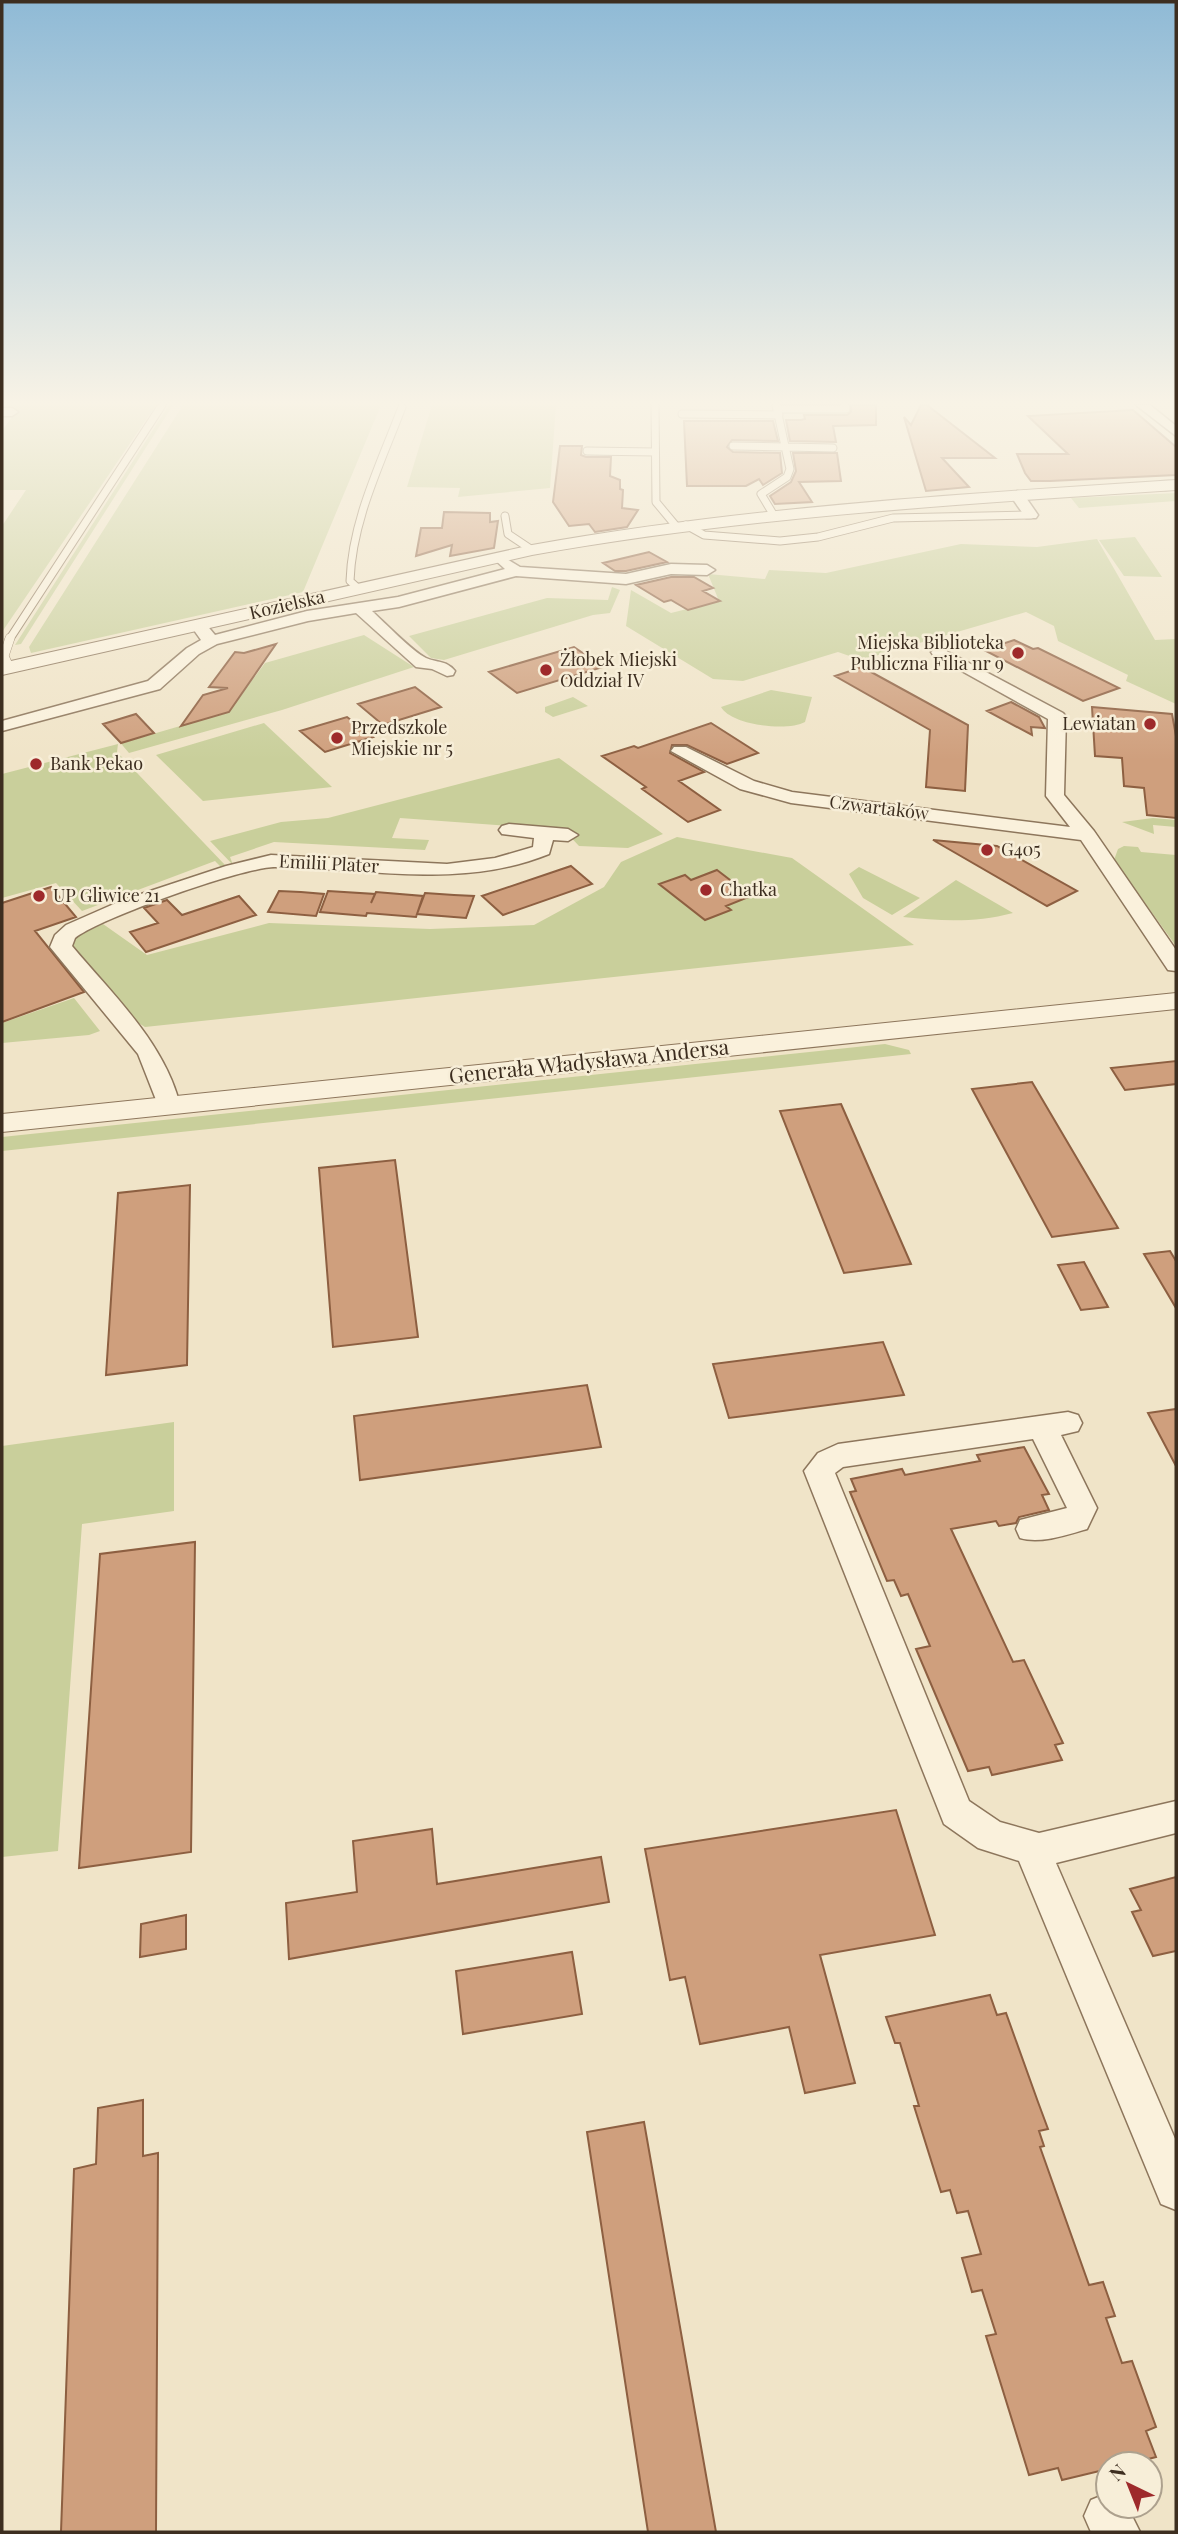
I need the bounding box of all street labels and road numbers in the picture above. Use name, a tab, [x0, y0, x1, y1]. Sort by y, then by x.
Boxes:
street label: Kozielska	[247, 584, 327, 624]
street label: Czwartaków	[828, 789, 930, 825]
street label: Emilii Plater	[278, 848, 380, 878]
street label: Generała Władysława Andersa	[447, 1031, 731, 1089]

